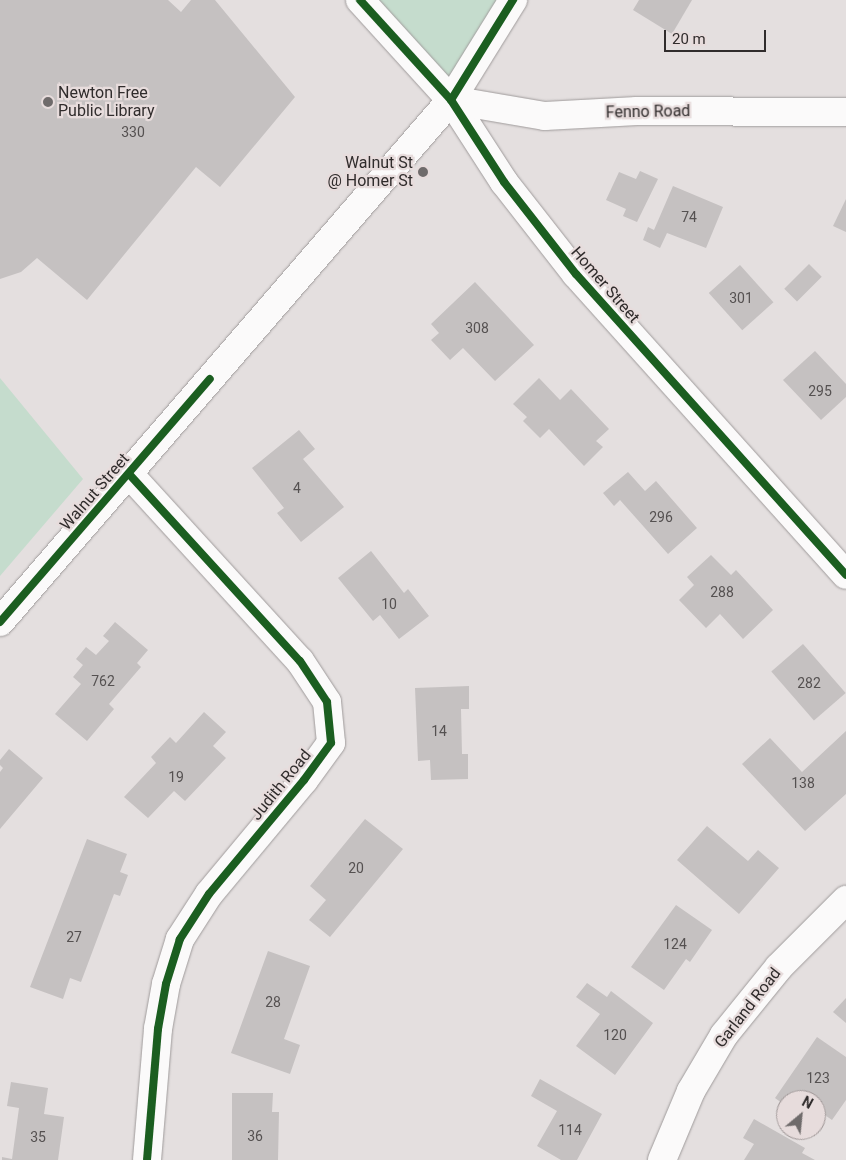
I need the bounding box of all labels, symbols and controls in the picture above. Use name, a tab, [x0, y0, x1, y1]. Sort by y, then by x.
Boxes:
scale bar	[666, 20, 768, 52]
text: 20 m	[672, 30, 706, 48]
place label: Newton Free Public Library	[58, 83, 154, 121]
marker: Newton Free Public Library	[42, 96, 54, 108]
street label: Fenno Road	[606, 102, 690, 122]
house number: 330	[121, 124, 145, 140]
place label: Walnut St @ Homer St	[327, 153, 413, 191]
marker: Walnut St @ Homer St	[417, 166, 429, 178]
house number: 74	[681, 209, 697, 225]
street label: Homer Street	[567, 243, 643, 327]
house number: 301	[729, 290, 753, 306]
house number: 308	[465, 320, 489, 336]
house number: 295	[808, 383, 832, 399]
street label: Walnut Street	[56, 450, 134, 534]
house number: 4	[293, 480, 301, 496]
house number: 296	[649, 509, 673, 525]
house number: 288	[710, 584, 734, 600]
house number: 10	[381, 596, 397, 612]
house number: 762	[91, 673, 115, 689]
house number: 282	[797, 675, 821, 691]
house number: 14	[431, 723, 447, 739]
street label: Judith Road	[247, 746, 315, 824]
house number: 19	[168, 769, 184, 785]
house number: 138	[791, 775, 815, 791]
house number: 20	[348, 860, 364, 876]
house number: 27	[66, 929, 82, 945]
house number: 124	[663, 936, 687, 952]
street label: Garland Road	[711, 964, 785, 1052]
house number: 28	[265, 994, 281, 1010]
house number: 120	[603, 1027, 627, 1043]
house number: 123	[806, 1070, 830, 1086]
north arrow	[776, 1090, 826, 1140]
text: N	[799, 1093, 816, 1112]
house number: 114	[558, 1122, 582, 1138]
house number: 36	[247, 1128, 263, 1144]
house number: 35	[30, 1129, 46, 1145]

